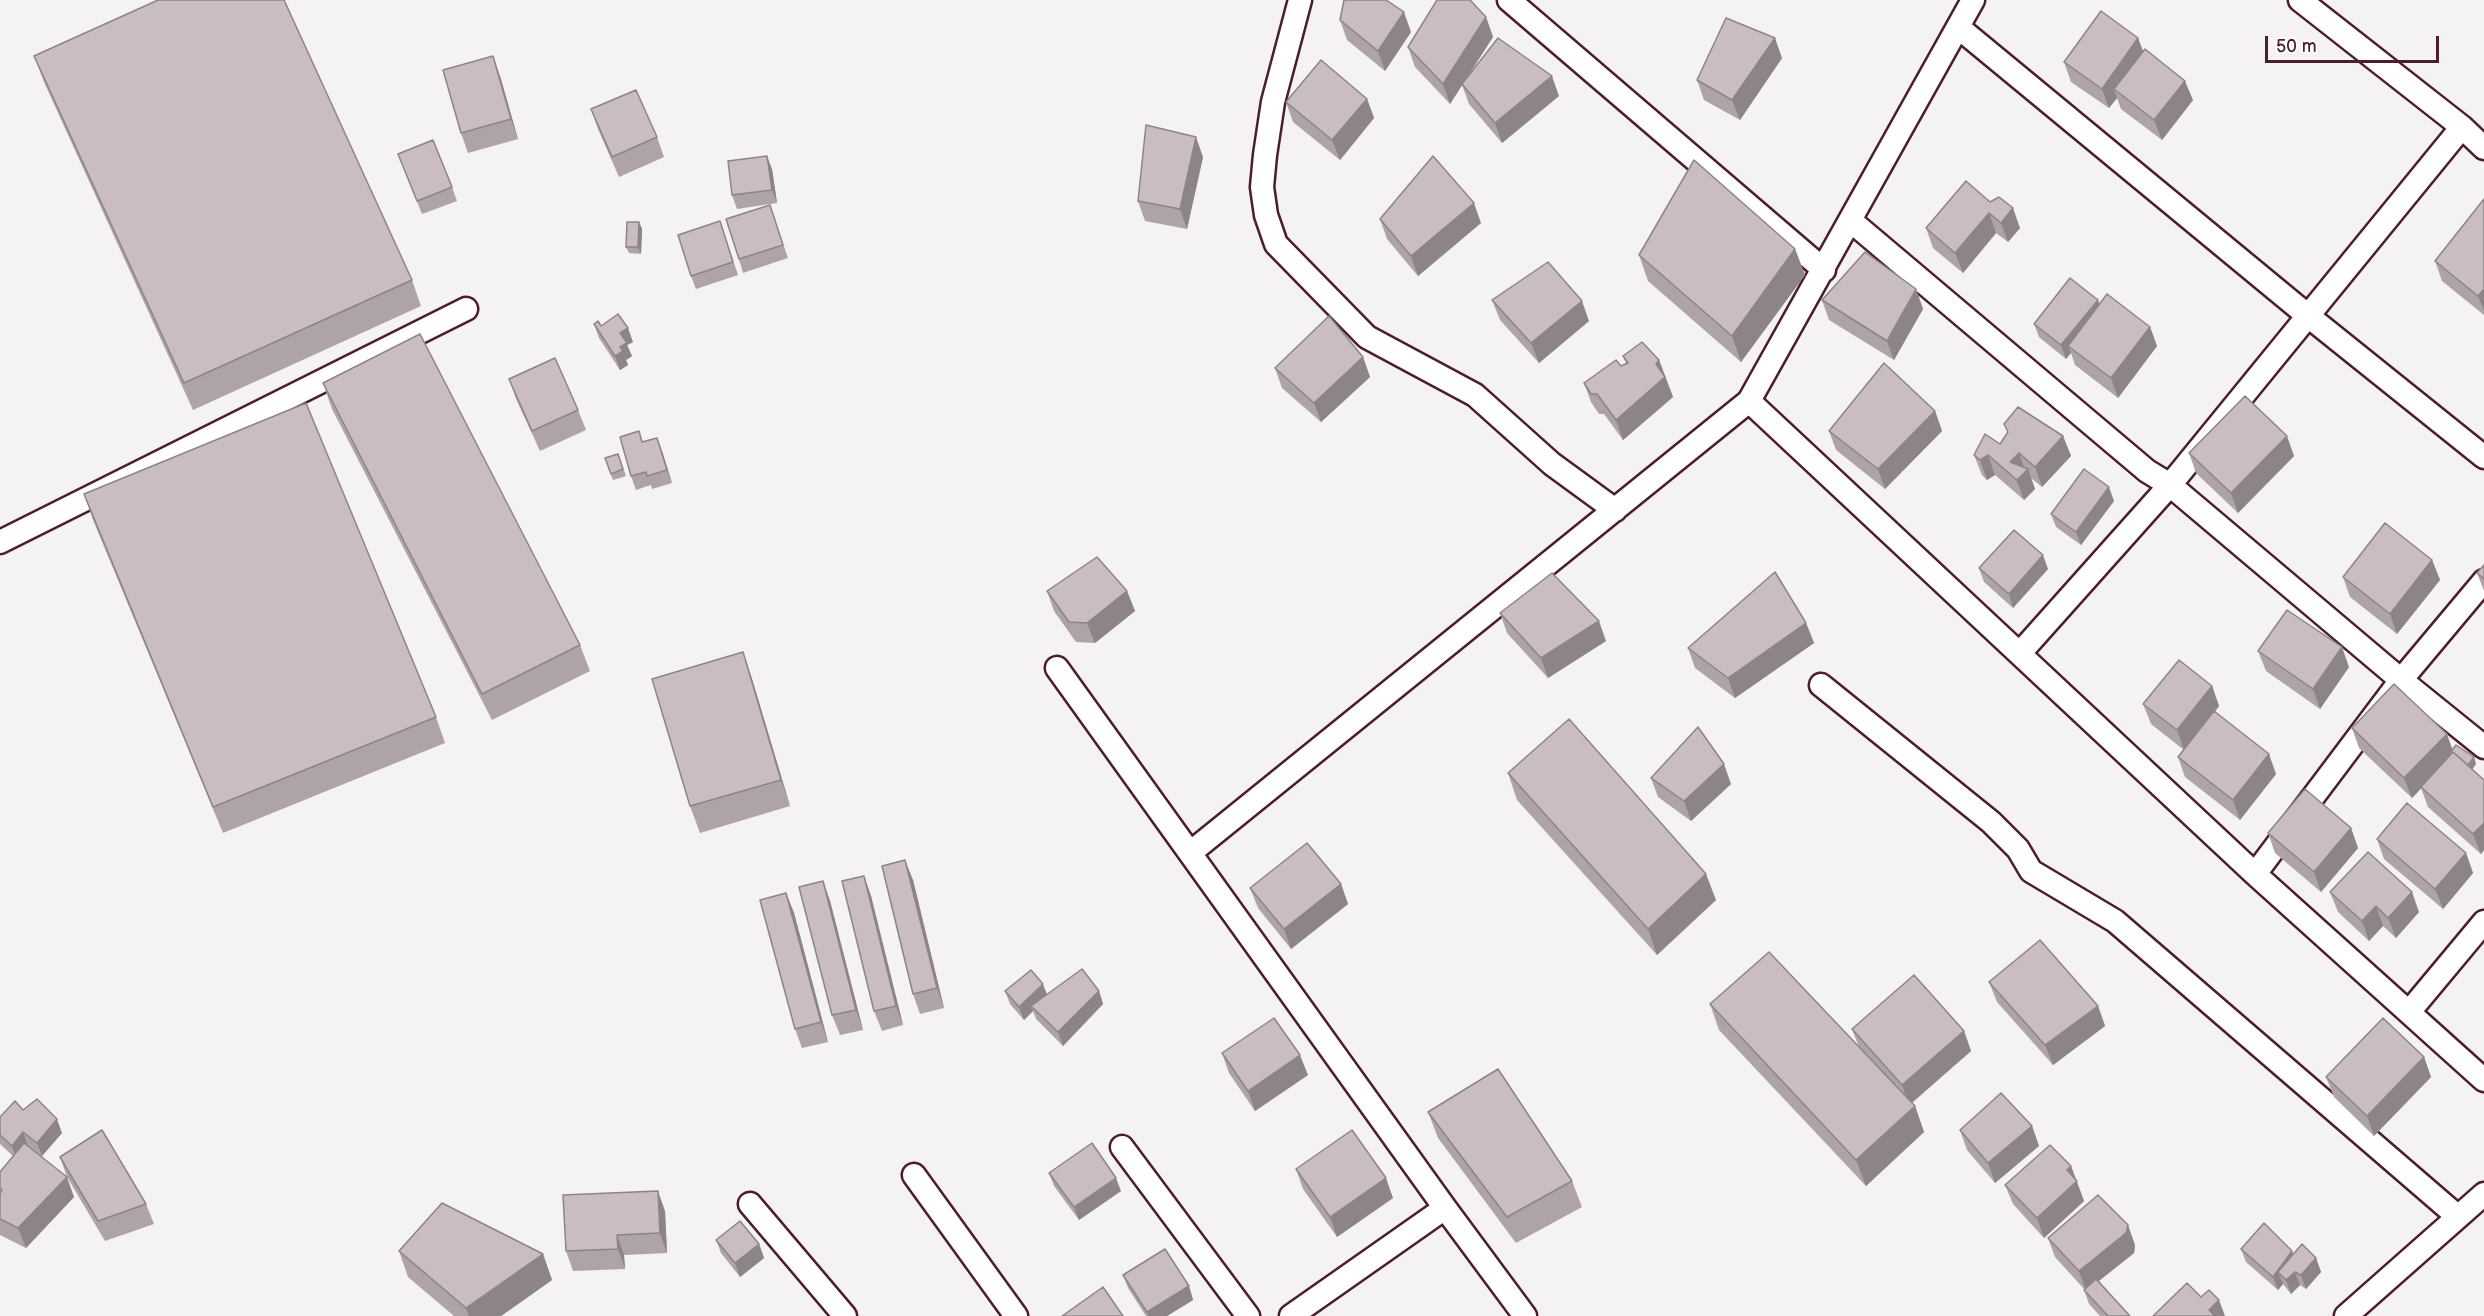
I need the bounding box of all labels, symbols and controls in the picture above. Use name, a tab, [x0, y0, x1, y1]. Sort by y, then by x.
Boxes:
scale bar	[2268, 24, 2442, 62]
text: 50 m	[2276, 36, 2317, 57]

